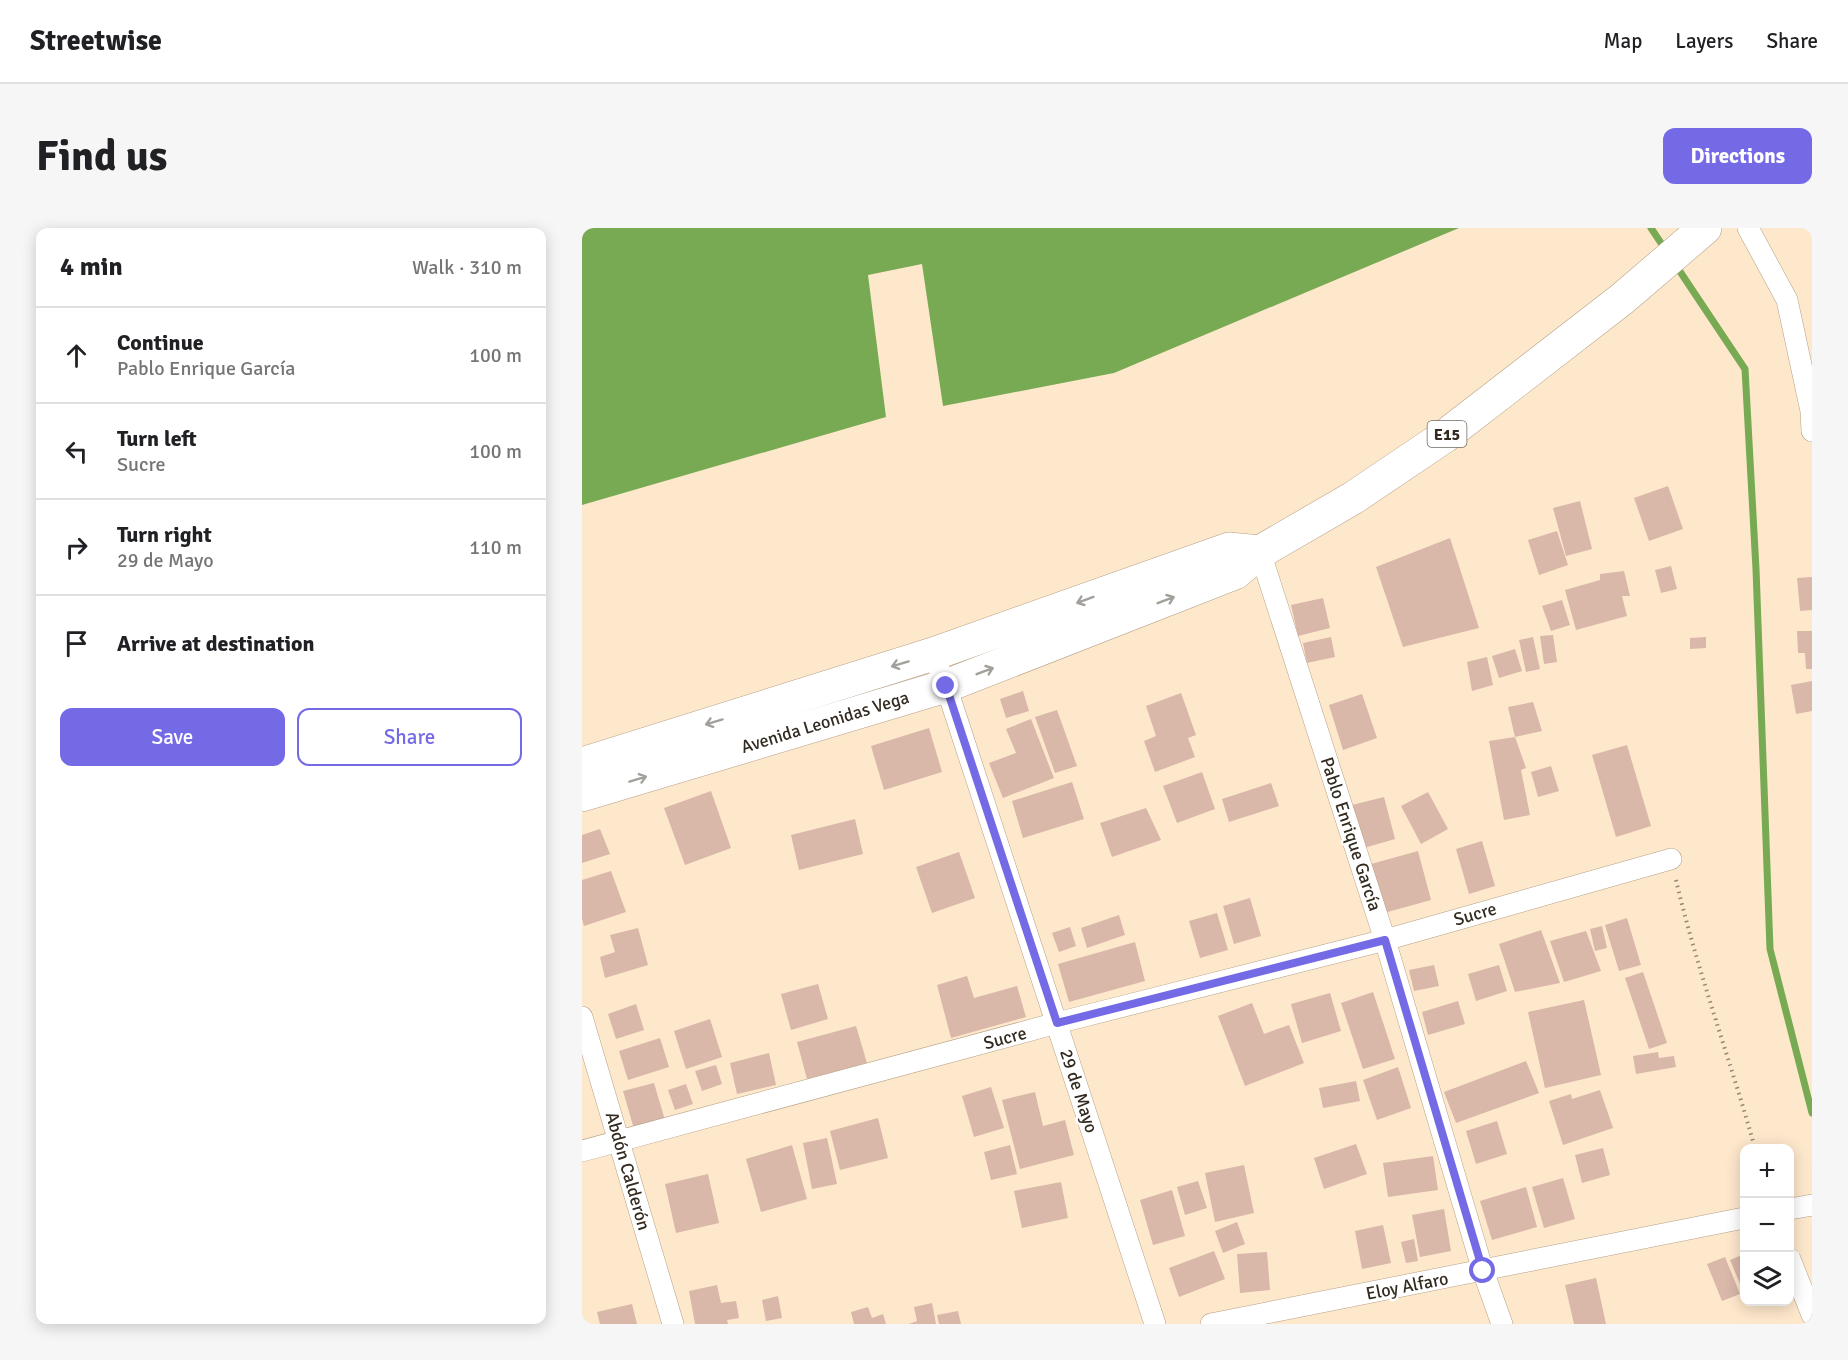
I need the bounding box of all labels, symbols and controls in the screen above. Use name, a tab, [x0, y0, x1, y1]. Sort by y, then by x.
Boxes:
text: Streetwise	[30, 24, 162, 58]
text: Map	[1604, 28, 1642, 54]
text: Layers	[1675, 28, 1733, 54]
text: Share	[1766, 28, 1818, 54]
button: Directions	[1663, 128, 1812, 184]
text: Find us	[36, 131, 167, 182]
text: 4 min	[60, 251, 123, 283]
text: Walk · 310 m	[412, 255, 522, 280]
text: Continue	[117, 329, 204, 356]
icon: ahead	[60, 339, 93, 372]
text: 100 m	[469, 343, 522, 368]
text: Pablo Enrique García	[117, 356, 295, 381]
road number: E15	[1428, 421, 1466, 447]
text: Turn left	[117, 425, 197, 452]
icon: left	[60, 435, 93, 468]
text: 100 m	[469, 439, 522, 464]
text: Sucre	[117, 452, 165, 477]
text: Turn right	[117, 521, 212, 548]
icon: right	[60, 531, 93, 564]
text: 110 m	[469, 535, 522, 560]
text: 29 de Mayo	[117, 548, 214, 573]
one-way arrow	[1157, 594, 1175, 605]
one-way arrow	[1076, 596, 1094, 607]
icon: arrive	[60, 627, 93, 660]
text: Arrive at destination	[117, 630, 314, 657]
one-way arrow	[891, 659, 910, 670]
one-way arrow	[975, 665, 993, 676]
route end	[932, 672, 958, 698]
street label: Avenida Leonidas Vega	[738, 686, 912, 758]
button: Save	[60, 708, 285, 766]
button: Share	[297, 708, 522, 766]
one-way arrow	[705, 718, 724, 729]
street label: Pablo Enrique García	[1316, 754, 1386, 914]
one-way arrow	[628, 773, 647, 784]
street label: Sucre	[1451, 897, 1499, 931]
street label: Sucre	[981, 1022, 1029, 1054]
street label: 29 de Mayo	[1055, 1046, 1103, 1136]
street label: Abdón Calderón	[601, 1109, 655, 1233]
map controls	[1740, 1144, 1794, 1306]
button: +	[1740, 1144, 1794, 1198]
button: −	[1740, 1198, 1794, 1252]
button: layers	[1740, 1252, 1794, 1306]
route start	[1469, 1257, 1495, 1283]
street label: Eloy Alfaro	[1364, 1267, 1450, 1305]

